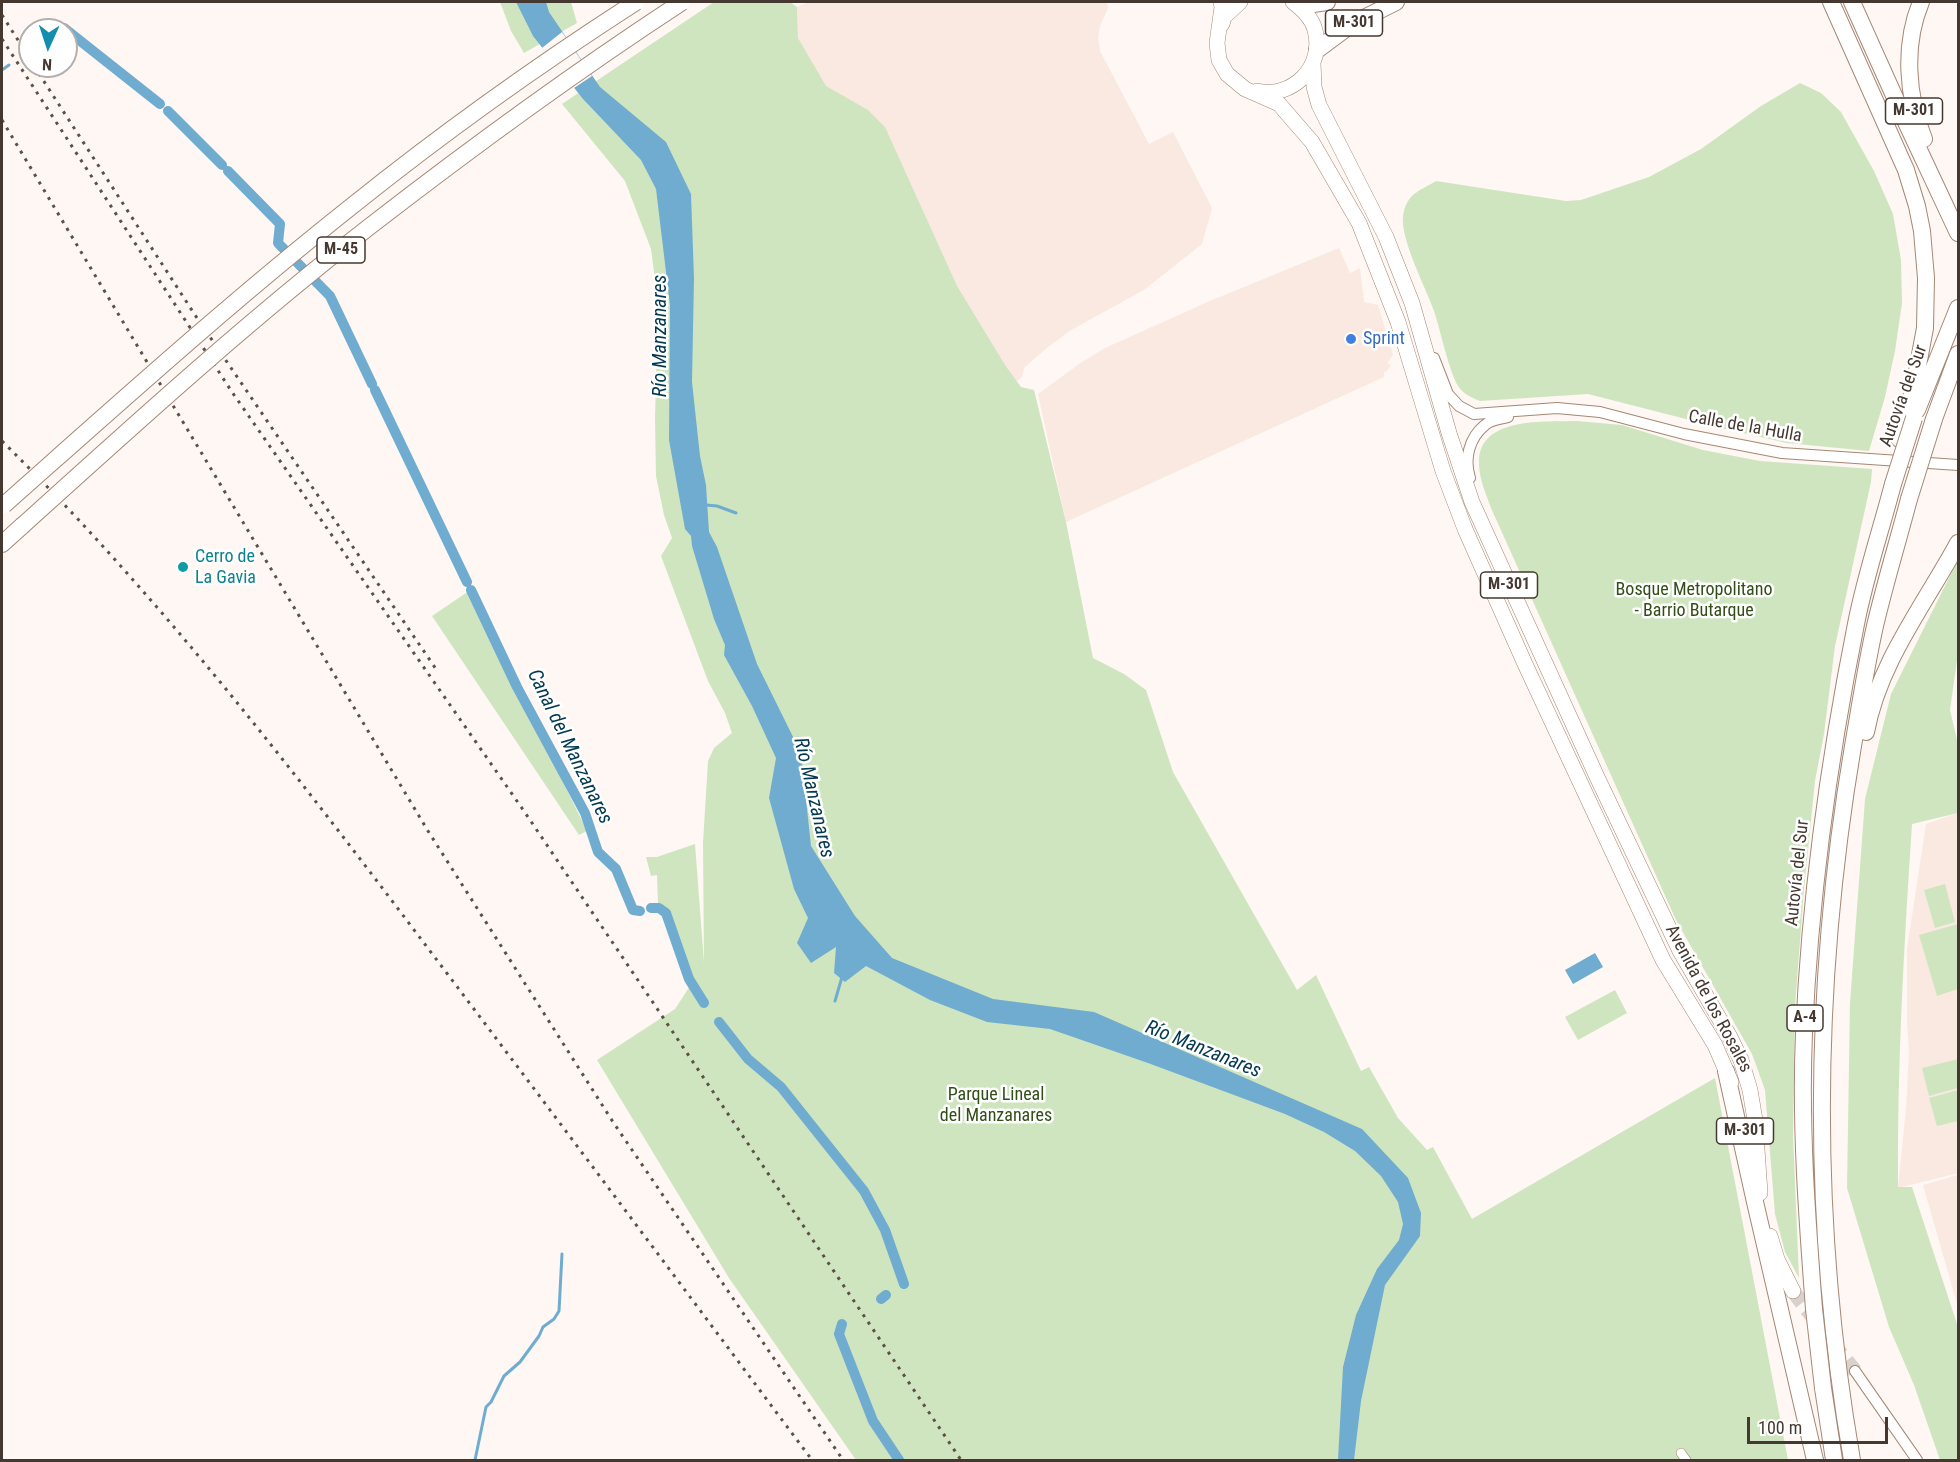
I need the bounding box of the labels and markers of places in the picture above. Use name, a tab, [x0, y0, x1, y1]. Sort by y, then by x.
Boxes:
place label: Sprint	[1363, 328, 1405, 350]
marker: Sprint	[1344, 332, 1358, 346]
place label: Cerro de La Gavia	[195, 546, 256, 588]
marker: Cerro de La Gavia	[176, 560, 190, 574]

